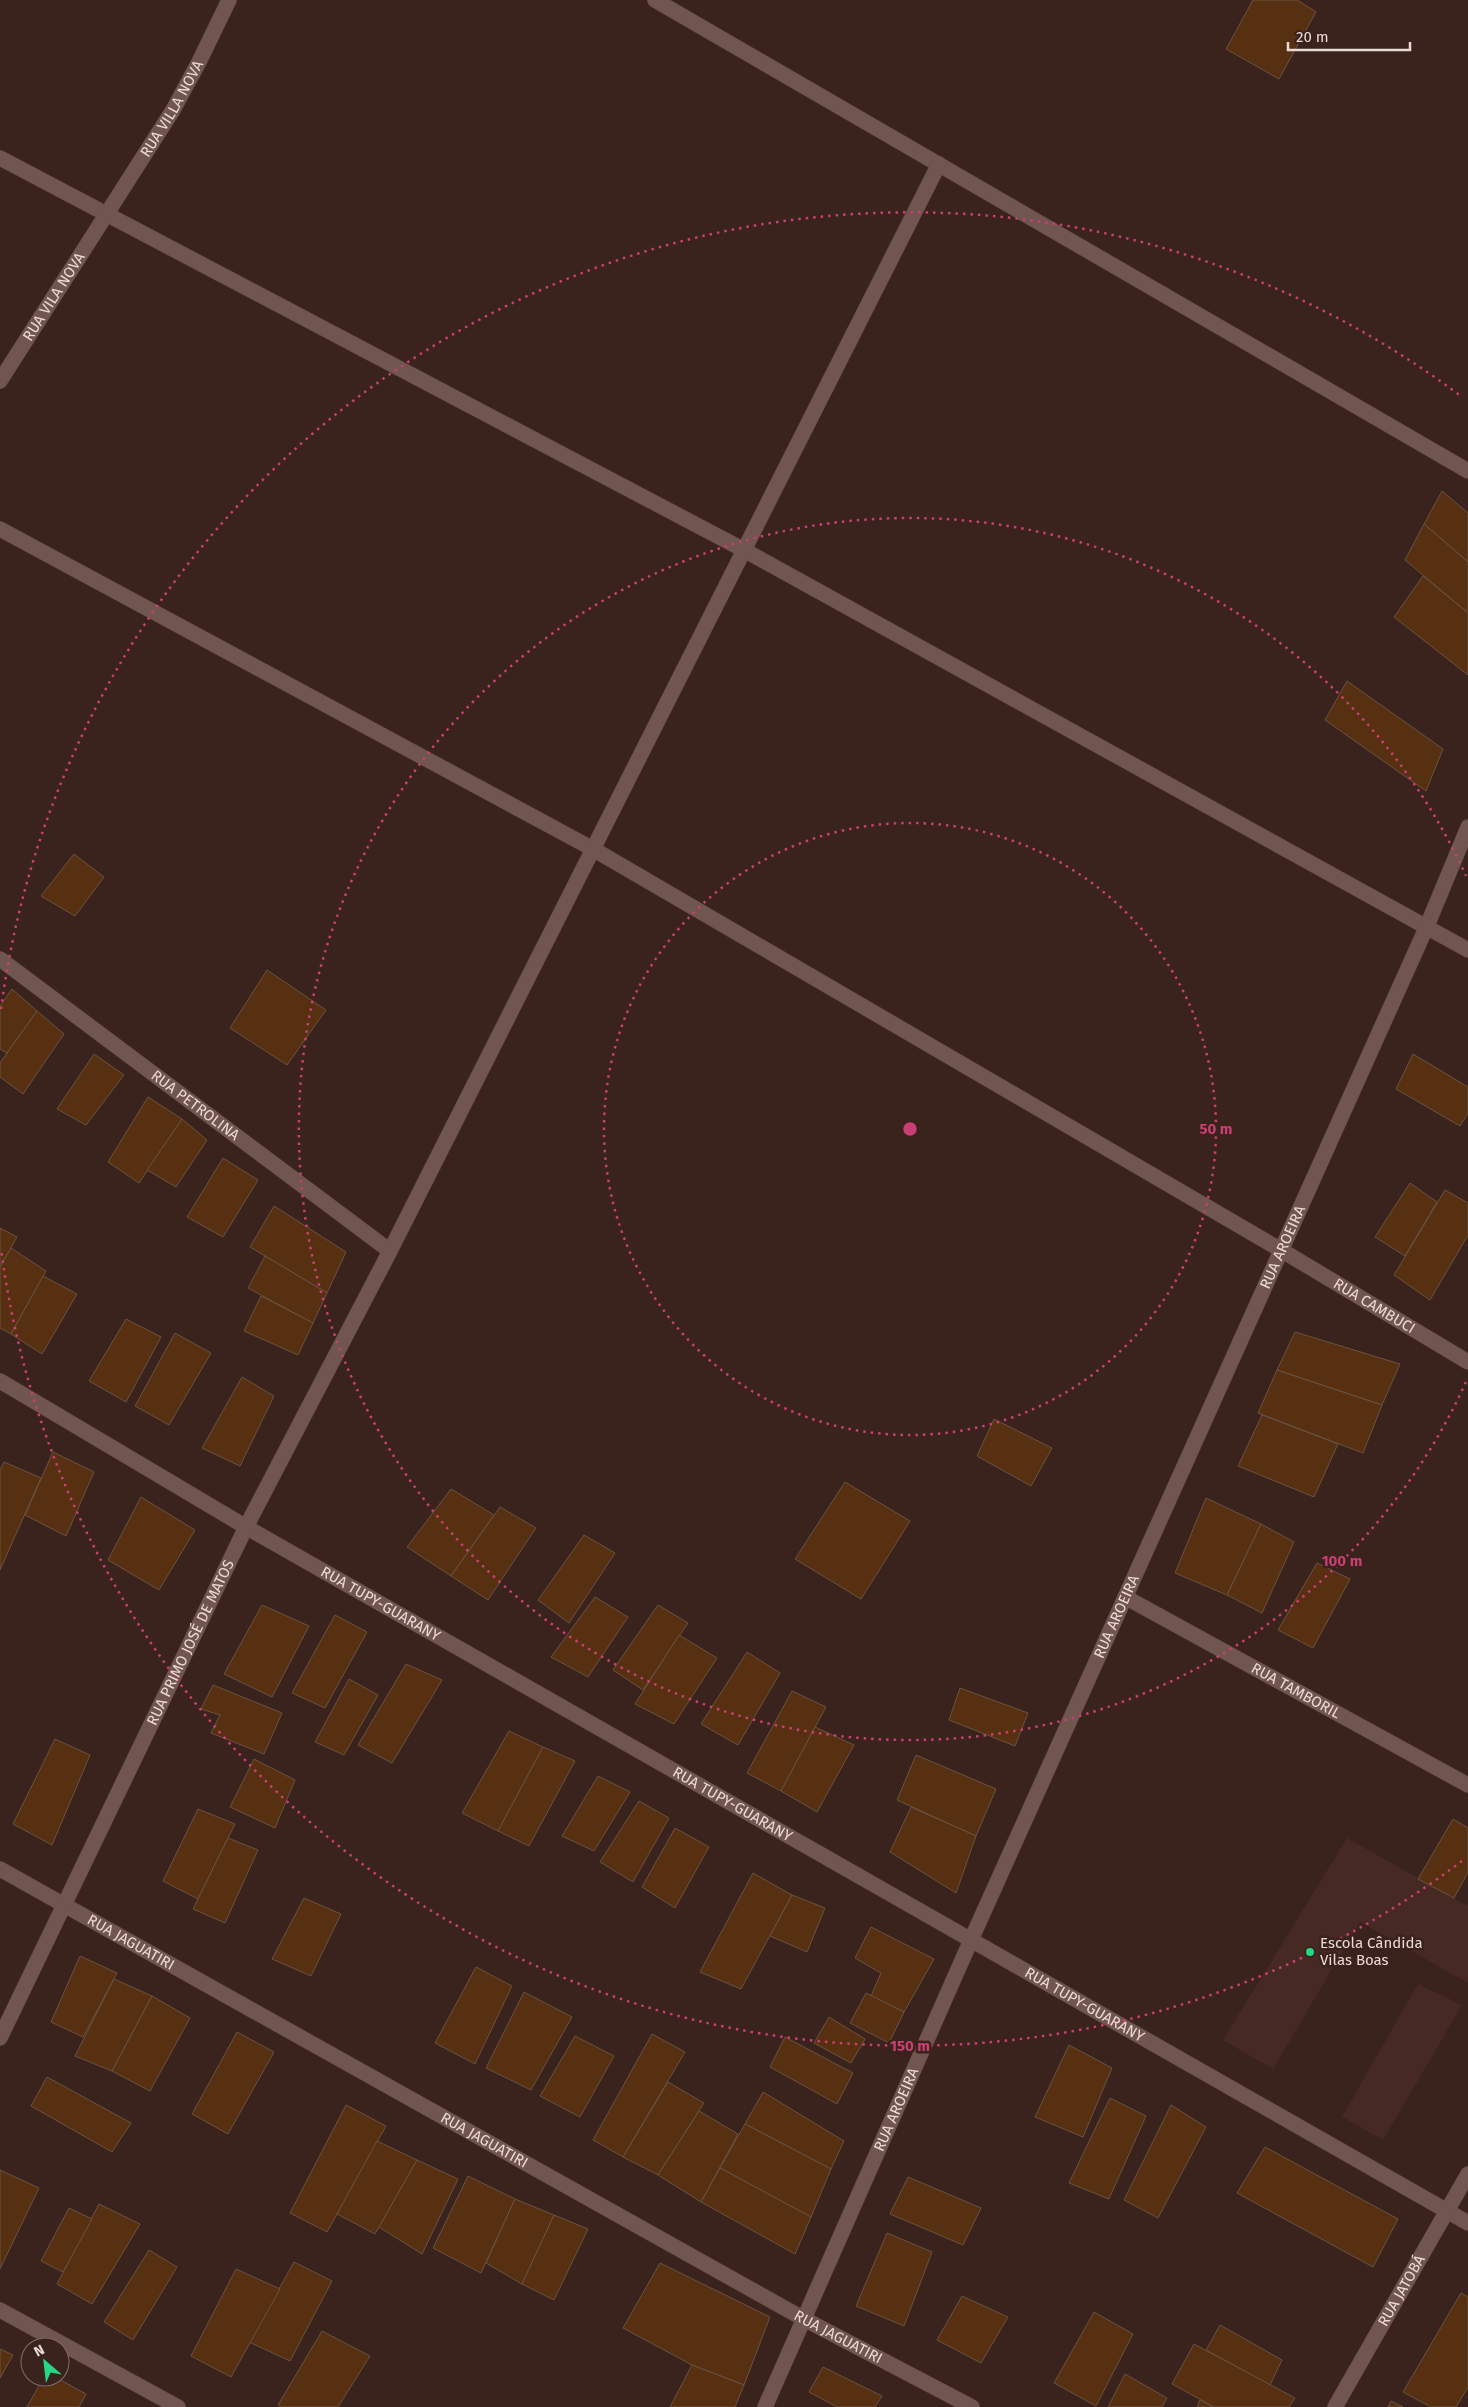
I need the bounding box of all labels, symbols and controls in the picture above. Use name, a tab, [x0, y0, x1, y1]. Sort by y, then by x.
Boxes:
scale bar	[1288, 20, 1410, 52]
text: 20 m	[1296, 28, 1329, 46]
street label: RUA VILLA NOVA	[136, 57, 207, 160]
street label: RUA VILA NOVA	[19, 249, 89, 344]
street label: RUA PETROLINA	[147, 1066, 243, 1144]
centre of rings	[901, 1120, 919, 1138]
text: 50 m	[1199, 1120, 1233, 1138]
street label: RUA AROEIRA	[1256, 1202, 1309, 1292]
street label: RUA CAMBUCI	[1330, 1275, 1418, 1337]
text: 100 m	[1322, 1552, 1362, 1570]
street label: RUA PRIMO JOSÉ DE MATOS	[143, 1557, 238, 1728]
street label: RUA TUPY-GUARANY	[318, 1563, 444, 1645]
street label: RUA AROEIRA	[1090, 1572, 1143, 1661]
street label: RUA TAMBORIL	[1248, 1659, 1344, 1723]
street label: RUA TUPY-GUARANY	[670, 1763, 796, 1846]
street label: RUA JAGUATIRI	[84, 1911, 178, 1974]
place label: Escola Cândida Vilas Boas	[1320, 1934, 1423, 1969]
marker: Escola Cândida Vilas Boas	[1304, 1946, 1316, 1958]
street label: RUA TUPY-GUARANY	[1021, 1963, 1148, 2046]
text: 150 m	[890, 2037, 930, 2055]
street label: RUA AROEIRA	[870, 2065, 923, 2154]
street label: RUA JAGUATIRI	[437, 2108, 531, 2172]
street label: RUA JATOBÁ	[1374, 2251, 1429, 2329]
street label: RUA JAGUATIRI	[791, 2306, 885, 2367]
north arrow	[20, 2337, 70, 2387]
text: N	[31, 2341, 47, 2361]

